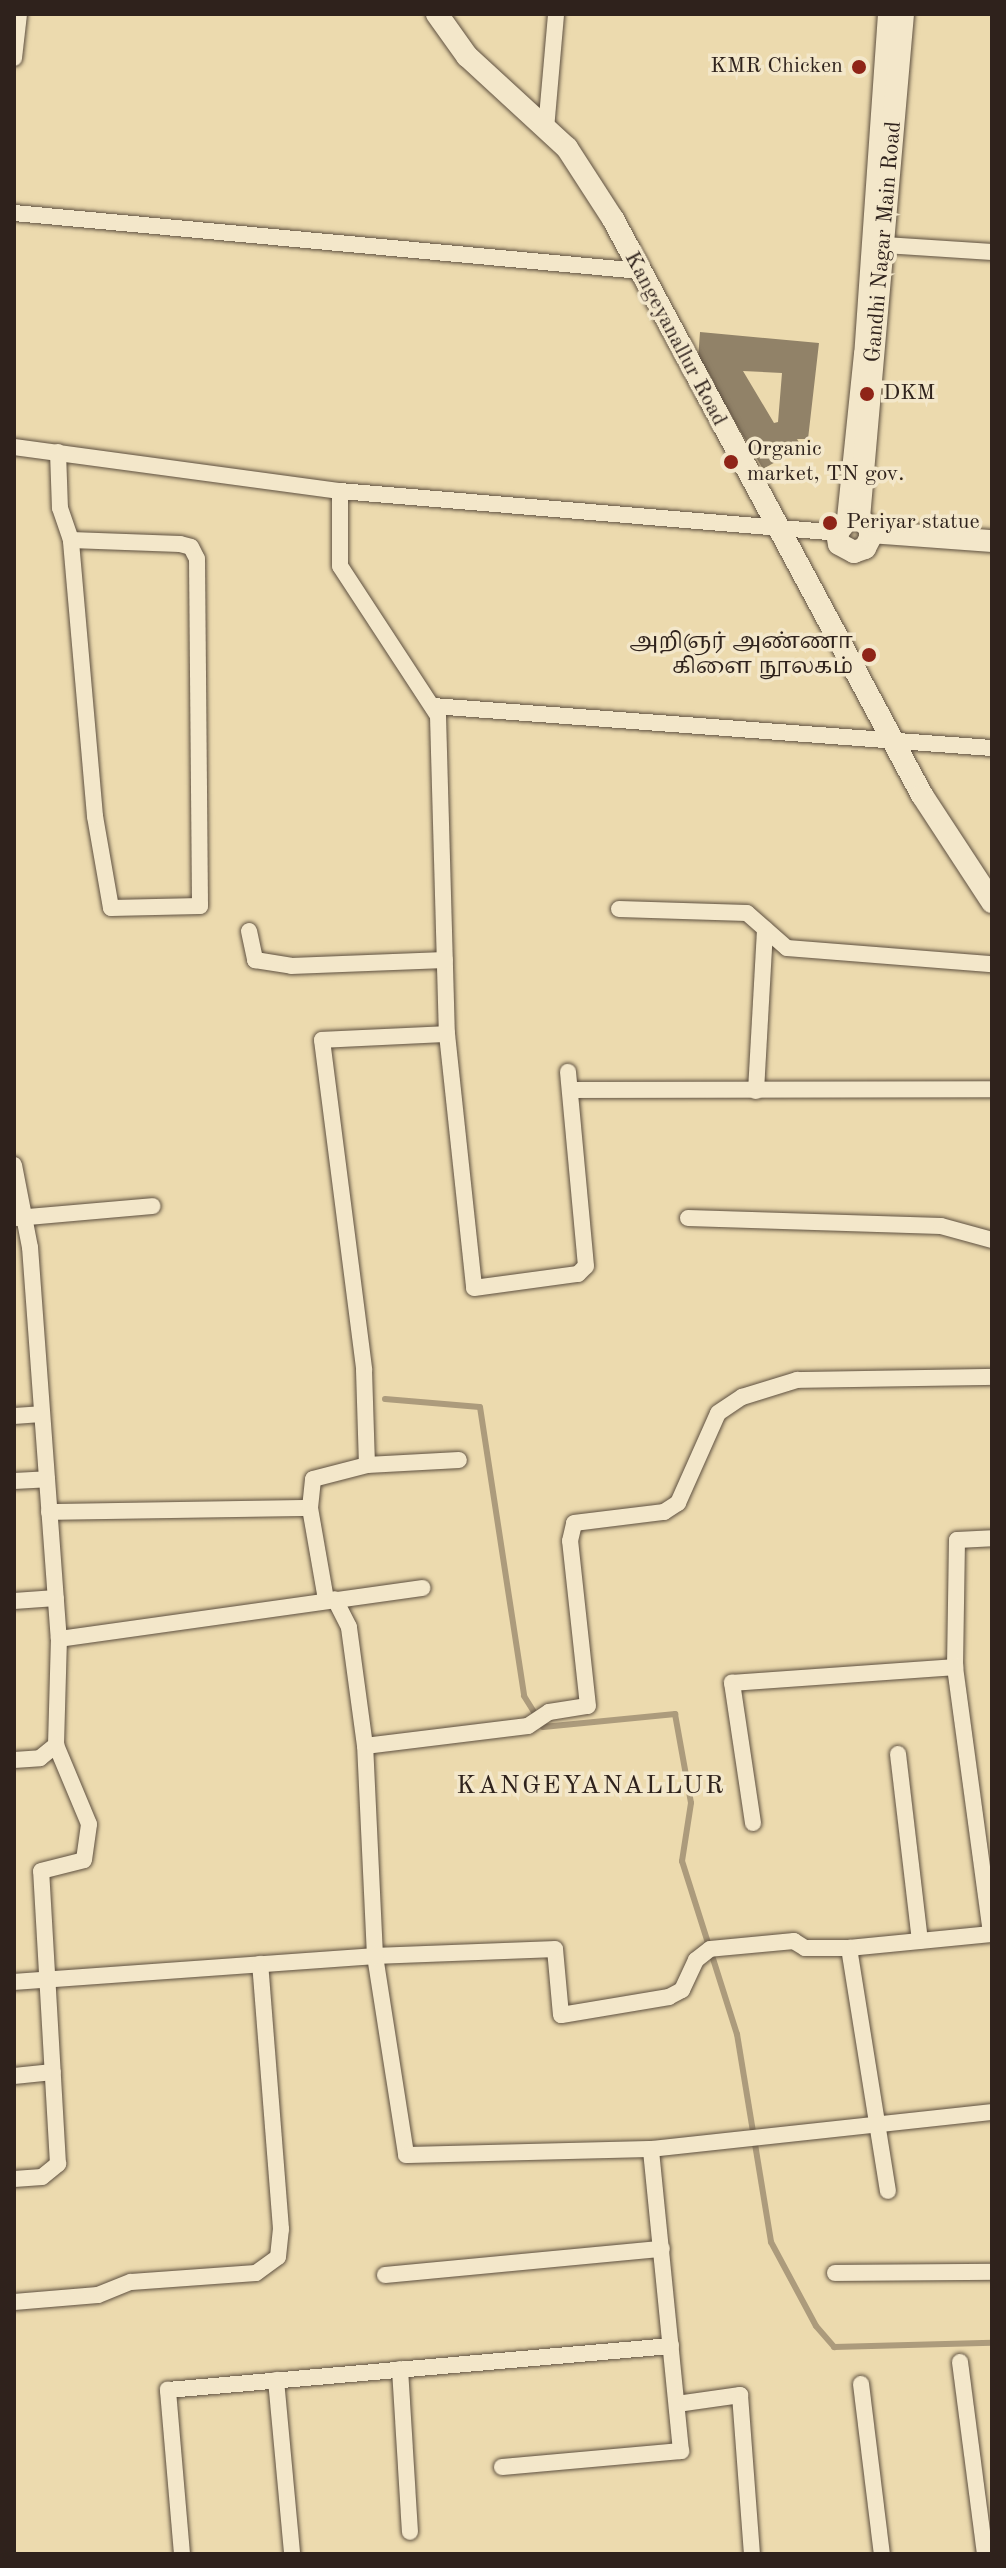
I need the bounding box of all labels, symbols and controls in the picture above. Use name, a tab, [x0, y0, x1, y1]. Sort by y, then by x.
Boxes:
place label: KMR Chicken	[710, 54, 843, 80]
marker: KMR Chicken	[850, 58, 868, 76]
street label: Gandhi Nagar Main Road	[860, 120, 908, 364]
street label: Kangeyanallur Road	[618, 247, 732, 431]
place label: DKM	[883, 381, 935, 407]
marker: DKM	[858, 385, 876, 403]
place label: Organic market, TN gov.	[747, 436, 904, 488]
marker: Organic market, TN gov.	[722, 453, 740, 471]
place label: Periyar statue	[846, 510, 980, 536]
marker: Periyar statue	[821, 514, 839, 532]
place label: அறிஞர் அண்ணா கிளை நூலகம்	[629, 629, 853, 680]
marker: அறிஞர் அண்ணா கிளை நூலகம்	[860, 646, 878, 664]
district label: KANGEYANALLUR	[456, 1771, 726, 1803]

